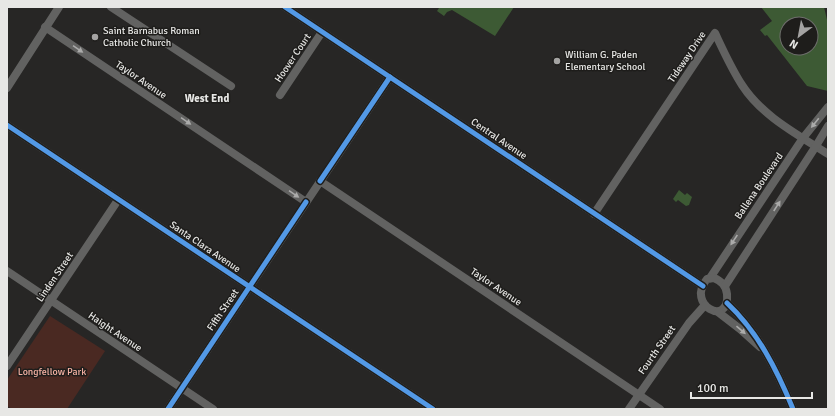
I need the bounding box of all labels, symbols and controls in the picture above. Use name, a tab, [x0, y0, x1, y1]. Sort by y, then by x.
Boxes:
north arrow	[779, 16, 819, 56]
place label: Saint Barnabus Roman Catholic Church	[103, 25, 200, 49]
street label: Tideway Drive	[665, 29, 709, 85]
street label: Hoover Court	[272, 31, 314, 85]
marker: Saint Barnabus Roman Catholic Church	[90, 32, 100, 42]
text: N	[787, 37, 801, 52]
one-way arrow	[72, 45, 83, 53]
place label: William G. Paden Elementary School	[565, 49, 645, 73]
marker: William G. Paden Elementary School	[552, 56, 562, 66]
street label: Taylor Avenue	[113, 59, 169, 101]
district label: West End	[185, 92, 229, 105]
street label: Central Avenue	[469, 116, 529, 162]
one-way arrow	[811, 117, 820, 128]
one-way arrow	[180, 118, 191, 125]
street label: Ballena Boulevard	[732, 151, 786, 221]
one-way arrow	[288, 190, 299, 198]
one-way arrow	[773, 201, 781, 211]
street label: Santa Clara Avenue	[167, 219, 243, 275]
one-way arrow	[730, 235, 738, 245]
street label: Linden Street	[34, 250, 76, 304]
street label: Taylor Avenue	[468, 266, 524, 308]
street label: Fifth Street	[205, 286, 242, 333]
street label: Haight Avenue	[86, 310, 144, 354]
street label: Fourth Street	[636, 323, 678, 377]
one-way arrow	[736, 326, 747, 335]
park label: Longfellow Park	[18, 366, 86, 378]
scale bar	[691, 374, 812, 400]
text: 100 m	[697, 381, 729, 396]

